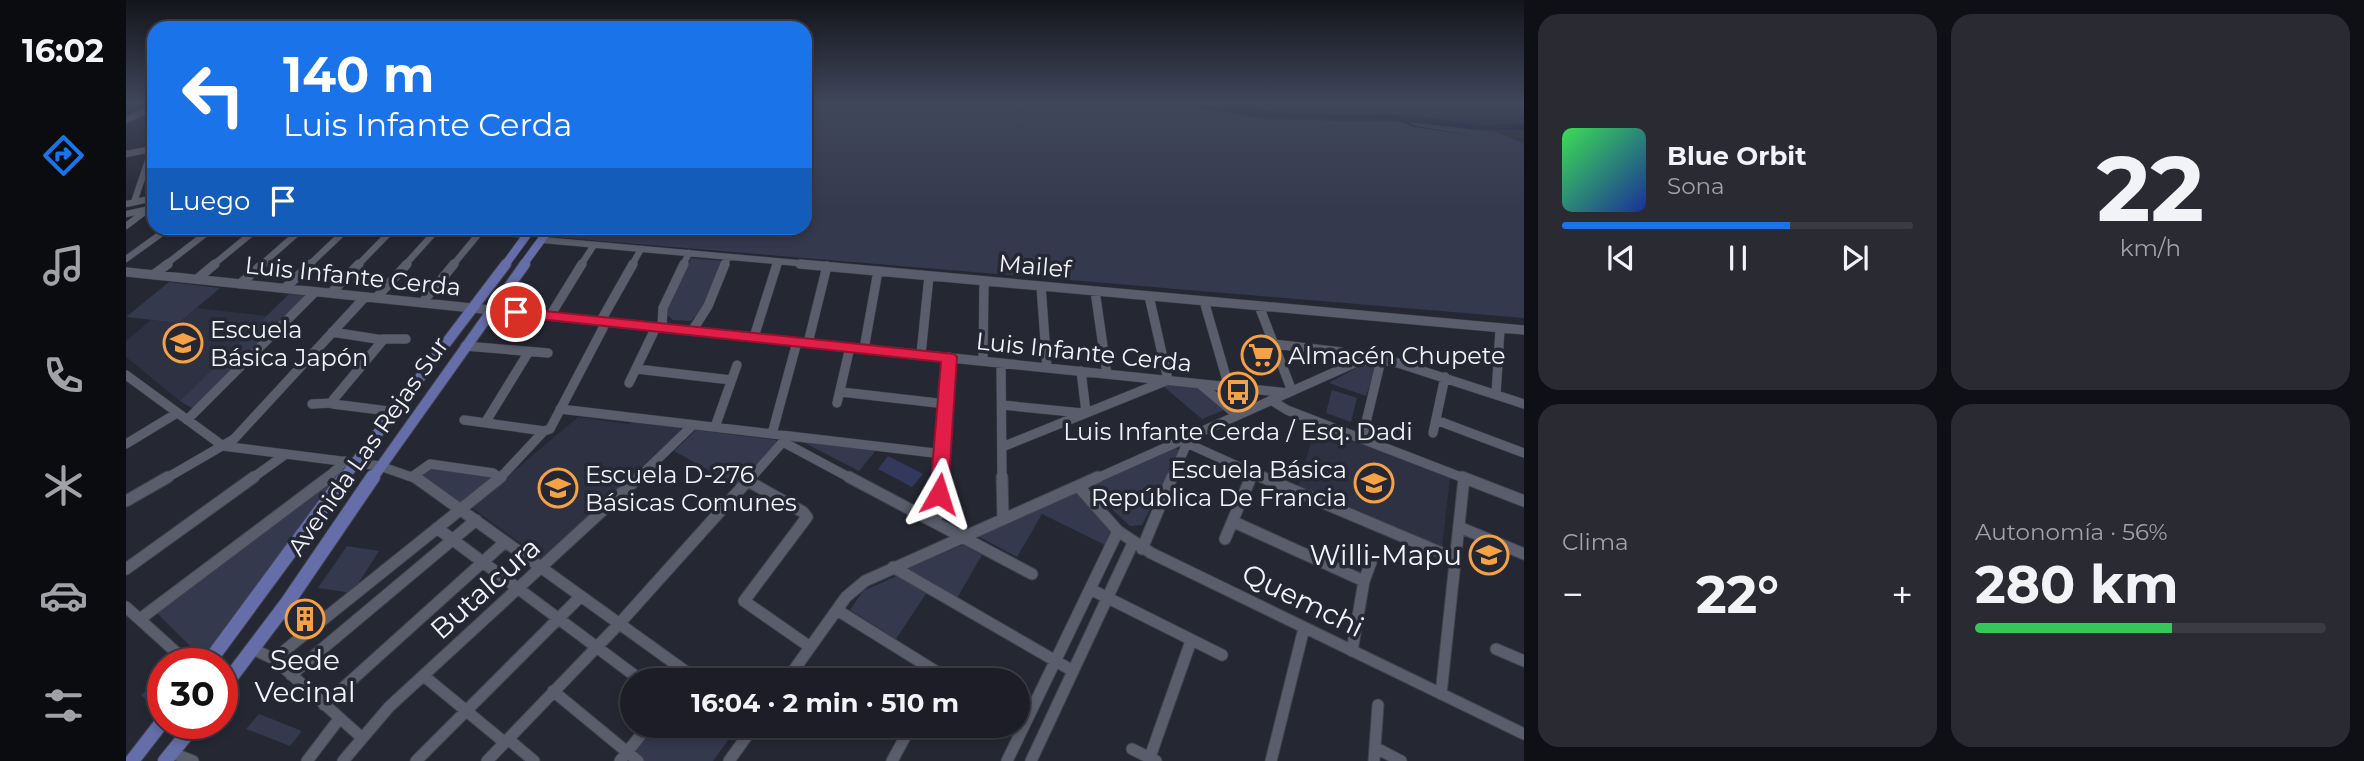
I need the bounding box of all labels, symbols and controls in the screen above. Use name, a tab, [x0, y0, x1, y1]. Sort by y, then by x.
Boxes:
text: 16:02	[22, 31, 104, 70]
text: 140 m	[283, 45, 435, 104]
icon: left	[168, 49, 259, 140]
text: Luis Infante Cerda	[283, 105, 572, 144]
icon: directions	[39, 131, 88, 180]
text: 22	[2097, 133, 2204, 244]
text: Blue Orbit	[1667, 140, 1806, 172]
text: Sona	[1667, 172, 1725, 200]
icon: arrive	[264, 182, 302, 220]
text: Luego	[168, 185, 250, 217]
text: km/h	[2120, 234, 2181, 262]
icon: previous	[1602, 239, 1640, 277]
icon: pause	[1719, 239, 1757, 277]
icon: next	[1836, 239, 1874, 277]
icon: music	[39, 241, 88, 290]
street label: Mailef	[998, 248, 1073, 284]
street label: Luis Infante Cerda	[244, 250, 462, 302]
pin	[486, 282, 546, 342]
icon: arrive	[497, 293, 535, 331]
place label: Escuela Básica Japón	[210, 315, 368, 372]
school or university icon: Escuela Básica Japón	[162, 322, 204, 364]
street label: Luis Infante Cerda	[975, 326, 1193, 378]
street label: Avenida Las Rejas Sur	[281, 331, 455, 561]
supermarket icon: Almacén Chupete	[1240, 334, 1282, 376]
place label: Almacén Chupete	[1288, 341, 1506, 370]
icon: phone	[39, 351, 88, 400]
bus stop icon: Luis Infante Cerda / Esq. Dadi	[1217, 371, 1259, 413]
place label: Luis Infante Cerda / Esq. Dadi	[1063, 417, 1413, 446]
place label: Escuela Básica República De Francia	[1091, 455, 1347, 512]
position arrow	[902, 457, 976, 531]
place label: Escuela D-276 Básicas Comunes	[585, 460, 797, 517]
icon: climate	[39, 461, 88, 510]
school or university icon: Escuela Básica República De Francia	[1353, 462, 1395, 504]
school or university icon: Escuela D-276 Básicas Comunes	[537, 467, 579, 509]
text: Autonomía · 56%	[1975, 518, 2168, 546]
text: Clima	[1562, 528, 1629, 556]
street label: Butalcura	[423, 530, 547, 646]
school or university icon: Willi-Mapu	[1468, 534, 1510, 576]
place label: Willi-Mapu	[1310, 538, 1462, 572]
text: 280 km	[1975, 553, 2178, 616]
street label: Quemchi	[1237, 556, 1369, 644]
text: 22°	[1696, 563, 1779, 626]
icon: car	[39, 571, 88, 620]
text: −	[1562, 571, 1584, 618]
text: +	[1891, 571, 1913, 618]
building icon: Sede Vecinal	[284, 598, 326, 640]
place label: Sede Vecinal	[255, 643, 355, 709]
speed limit sign: 30	[147, 648, 238, 739]
icon: filters	[39, 681, 88, 730]
text: 16:04 · 2 min · 510 m	[691, 687, 959, 719]

